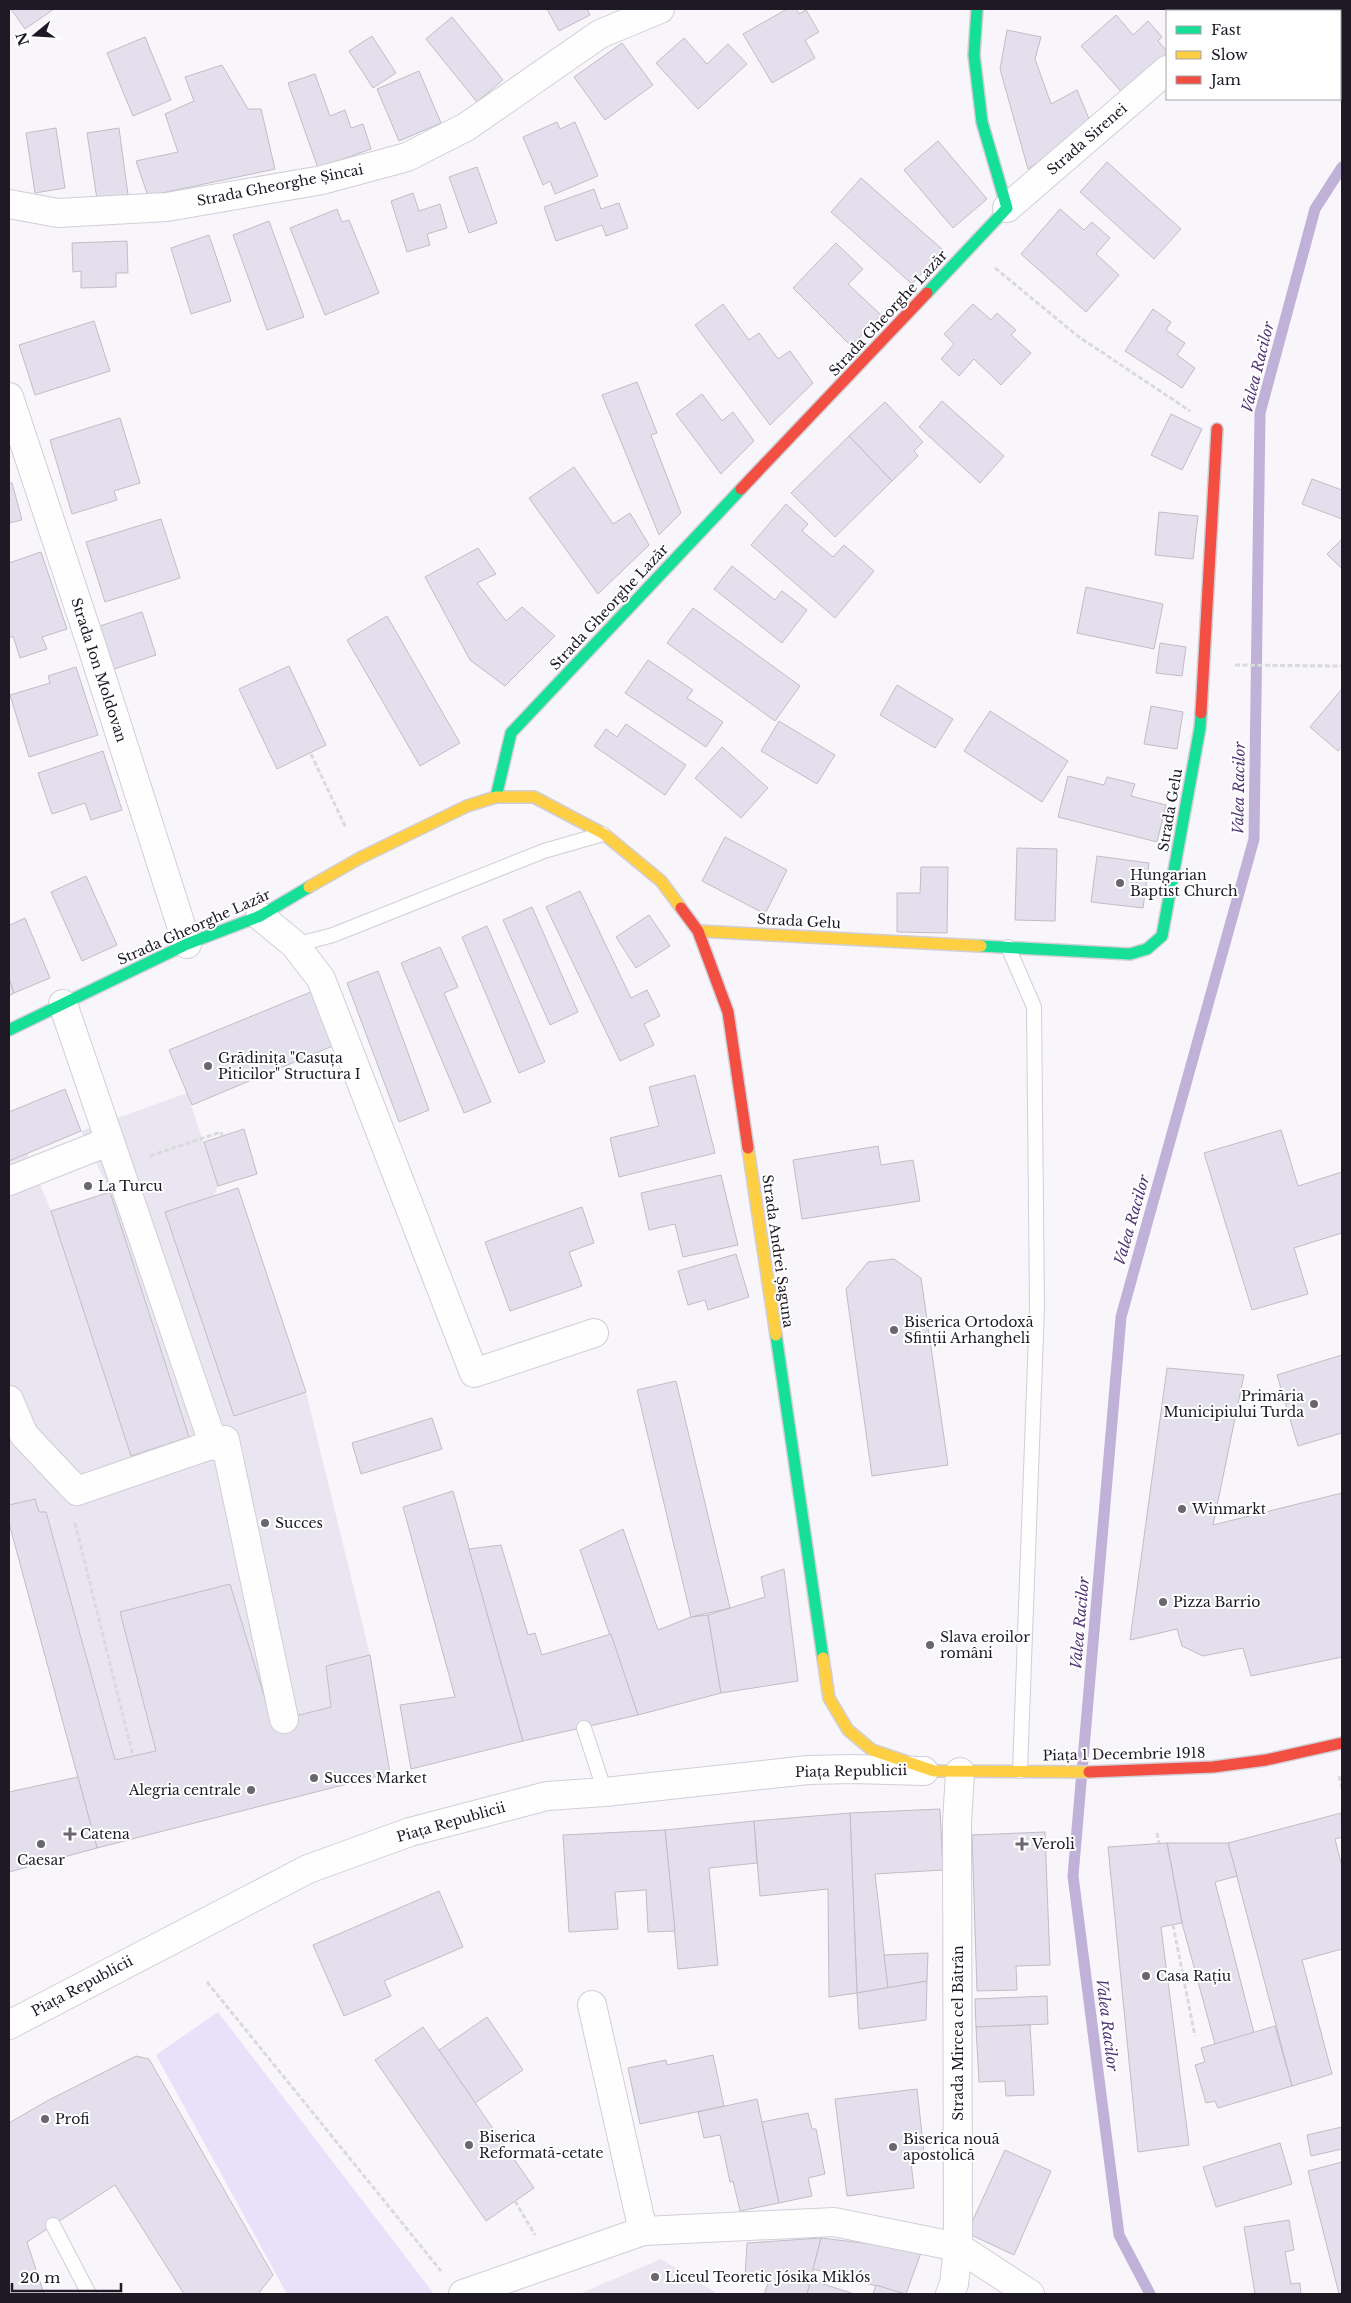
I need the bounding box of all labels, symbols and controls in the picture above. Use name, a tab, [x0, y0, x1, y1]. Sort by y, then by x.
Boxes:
north arrow	[10, 10, 60, 60]
legend	[1166, 10, 1341, 100]
text: Fast	[1211, 20, 1242, 39]
text: N	[12, 30, 33, 48]
text: Slow	[1211, 45, 1248, 64]
text: Jam	[1209, 70, 1241, 89]
street label: Strada Sirenei	[1043, 99, 1131, 179]
street label: Strada Gheorghe Șincai	[195, 160, 365, 210]
street label: Strada Gheorghe Lazăr	[825, 246, 951, 380]
water label: Valea Racilor	[1237, 319, 1278, 414]
street label: Strada Gheorghe Lazăr	[546, 540, 672, 674]
street label: Strada Ion Moldovan	[67, 596, 131, 745]
water label: Valea Racilor	[1228, 740, 1249, 835]
street label: Strada Gelu	[1154, 767, 1186, 853]
place label: Hungarian Baptist Church	[1130, 866, 1238, 900]
marker: Hungarian Baptist Church	[1114, 877, 1126, 889]
street label: Strada Gheorghe Lazăr	[115, 885, 274, 969]
street label: Strada Gelu	[757, 910, 842, 932]
place label: Grădinița "Casuța Piticilor" Structura I	[218, 1049, 361, 1083]
marker: Grădinița "Casuța Piticilor" Structura I	[202, 1060, 214, 1072]
water label: Valea Racilor	[1110, 1172, 1154, 1267]
street label: Strada Andrei Șaguna	[758, 1173, 798, 1329]
place label: La Turcu	[98, 1177, 163, 1195]
marker: La Turcu	[82, 1180, 94, 1192]
place label: Biserica Ortodoxă Sfinții Arhangheli	[904, 1313, 1034, 1347]
marker: Biserica Ortodoxă Sfinții Arhangheli	[888, 1324, 900, 1336]
place label: Primăria Municipiului Turda	[1163, 1387, 1304, 1421]
marker: Primăria Municipiului Turda	[1308, 1398, 1320, 1410]
place label: Winmarkt	[1191, 1500, 1267, 1518]
marker: Winmarkt	[1176, 1503, 1188, 1515]
place label: Succes	[275, 1514, 323, 1532]
marker: Succes	[259, 1517, 271, 1529]
water label: Valea Racilor	[1066, 1575, 1093, 1670]
place label: Pizza Barrio	[1173, 1593, 1260, 1611]
marker: Pizza Barrio	[1157, 1596, 1169, 1608]
place label: Slava eroilor români	[940, 1628, 1030, 1662]
marker: Slava eroilor români	[924, 1639, 936, 1651]
street label: Piața 1 Decembrie 1918	[1042, 1744, 1206, 1764]
street label: Piața Republicii	[795, 1761, 908, 1781]
place label: Succes Market	[324, 1769, 428, 1787]
marker: Succes Market	[308, 1772, 320, 1784]
place label: Alegria centrale	[128, 1781, 241, 1799]
marker: Alegria centrale	[245, 1784, 257, 1796]
street label: Piața Republicii	[394, 1798, 508, 1846]
place label: Catena	[80, 1825, 130, 1843]
marker: Catena	[64, 1828, 76, 1840]
place label: Veroli	[1031, 1835, 1075, 1853]
marker: Caesar	[35, 1838, 47, 1850]
marker: Veroli	[1016, 1838, 1028, 1850]
place label: Caesar	[17, 1851, 65, 1869]
street label: Strada Mircea cel Bătrân	[949, 1945, 967, 2121]
street label: Piața Republicii	[28, 1952, 136, 2020]
place label: Casa Rațiu	[1156, 1967, 1232, 1985]
marker: Casa Rațiu	[1140, 1970, 1152, 1982]
water label: Valea Racilor	[1092, 1978, 1123, 2073]
place label: Profi	[55, 2110, 89, 2128]
marker: Profi	[39, 2113, 51, 2125]
place label: Biserica Reformată-cetate	[479, 2128, 604, 2162]
place label: Biserica nouă apostolică	[903, 2130, 1000, 2164]
marker: Biserica Reformată-cetate	[463, 2139, 475, 2151]
marker: Biserica nouă apostolică	[887, 2141, 899, 2153]
scale bar	[12, 2260, 121, 2292]
text: 20 m	[20, 2268, 60, 2287]
place label: Liceul Teoretic Jósika Miklós	[665, 2268, 870, 2286]
marker: Liceul Teoretic Jósika Miklós	[649, 2271, 661, 2283]

